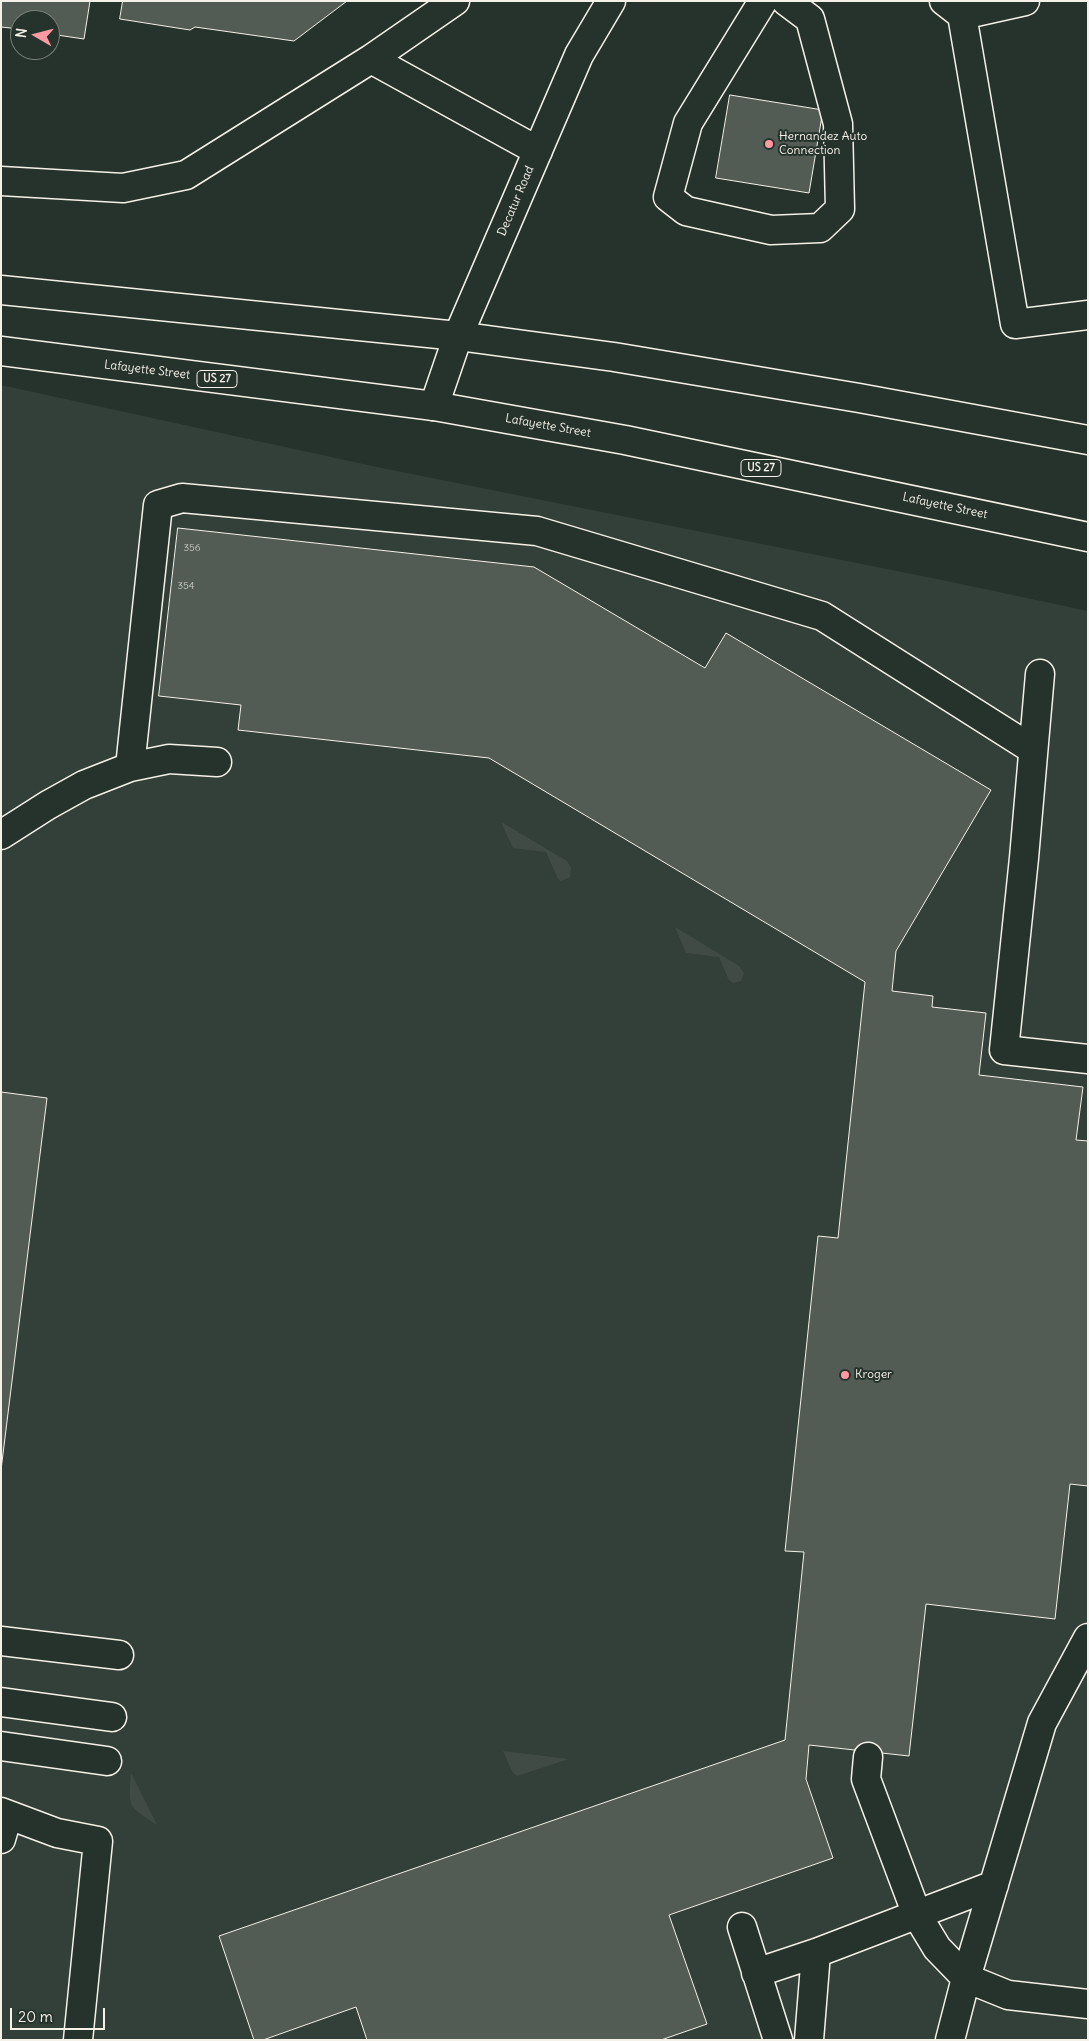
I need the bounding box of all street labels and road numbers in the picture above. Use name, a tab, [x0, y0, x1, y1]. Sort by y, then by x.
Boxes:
street label: Decatur Road	[495, 164, 537, 238]
street label: Lafayette Street	[103, 358, 191, 382]
road number: US 27	[197, 370, 237, 388]
street label: Lafayette Street	[504, 411, 592, 441]
road number: US 27	[741, 459, 781, 476]
street label: Lafayette Street	[901, 490, 989, 522]

